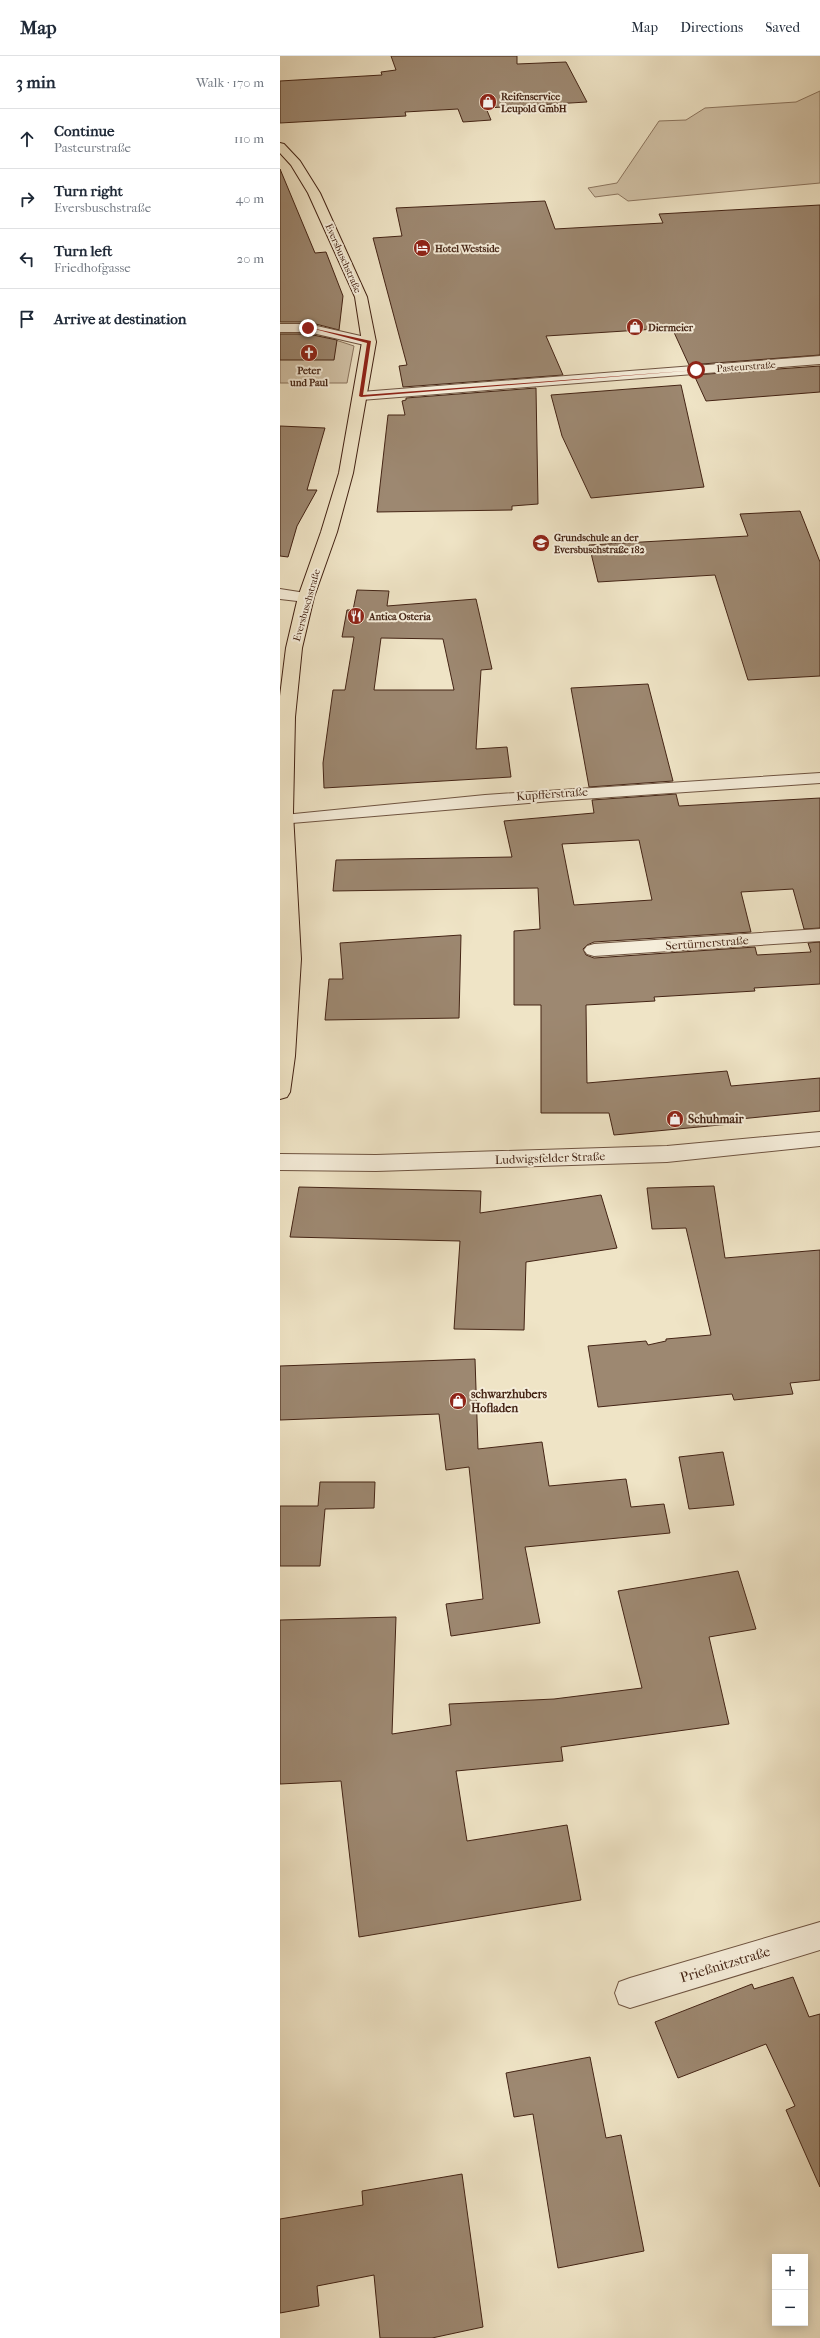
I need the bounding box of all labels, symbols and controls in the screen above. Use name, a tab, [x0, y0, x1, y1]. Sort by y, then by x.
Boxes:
text: Map	[20, 17, 56, 39]
text: Map	[631, 19, 658, 36]
text: Directions	[680, 19, 743, 36]
text: Saved	[765, 19, 800, 36]
text: 3 min	[16, 72, 56, 92]
text: Walk · 170 m	[196, 75, 264, 90]
place label: Reifenservice Leupold GmbH	[501, 91, 567, 115]
shop icon: Reifenservice Leupold GmbH	[478, 92, 498, 112]
text: Continue	[54, 122, 114, 140]
icon: ahead	[16, 128, 38, 150]
text: 110 m	[234, 131, 264, 146]
text: Pasteurstraße	[54, 140, 131, 155]
text: Turn right	[54, 182, 123, 200]
icon: right	[16, 188, 38, 210]
text: 40 m	[236, 191, 264, 206]
text: Eversbuschstraße	[54, 200, 151, 215]
street label: Eversbuschstraße	[322, 222, 364, 295]
hotel icon: Hotel Westside	[412, 238, 432, 258]
text: Turn left	[54, 242, 112, 260]
place label: Hotel Westside	[435, 243, 500, 255]
icon: left	[16, 248, 38, 270]
text: 20 m	[237, 251, 264, 266]
text: Friedhofgasse	[54, 260, 131, 275]
icon: arrive	[16, 308, 38, 330]
text: Arrive at destination	[54, 310, 186, 328]
shop icon: Diermeier	[625, 317, 645, 337]
route end	[299, 319, 317, 337]
place label: Diermeier	[647, 322, 694, 334]
church icon: Peter und Paul	[299, 343, 319, 363]
street label: Pasteurstraße	[716, 359, 776, 375]
route start	[687, 361, 705, 379]
place label: Peter und Paul	[289, 365, 328, 389]
place label: Grundschule an der Eversbuschstraße 182	[554, 532, 645, 556]
school or university icon: Grundschule an der Eversbuschstraße 182	[531, 533, 551, 553]
street label: Eversbuschstraße	[291, 568, 323, 643]
restaurant icon: Antica Osteria	[346, 606, 366, 626]
place label: Antica Osteria	[368, 611, 431, 623]
street label: Kupfferstraße	[516, 785, 588, 803]
street label: Sertürnerstraße	[665, 933, 749, 953]
shop icon: Schuhmair	[665, 1109, 685, 1129]
place label: Schuhmair	[688, 1112, 745, 1126]
street label: Ludwigsfelder Straße	[495, 1149, 605, 1167]
place label: schwarzhubers Hofladen	[471, 1387, 548, 1415]
shop icon: schwarzhubers Hofladen	[448, 1391, 468, 1411]
street label: Prießnitzstraße	[678, 1943, 772, 1986]
map controls	[772, 2254, 808, 2326]
button: +	[772, 2254, 808, 2290]
button: −	[772, 2290, 808, 2326]

